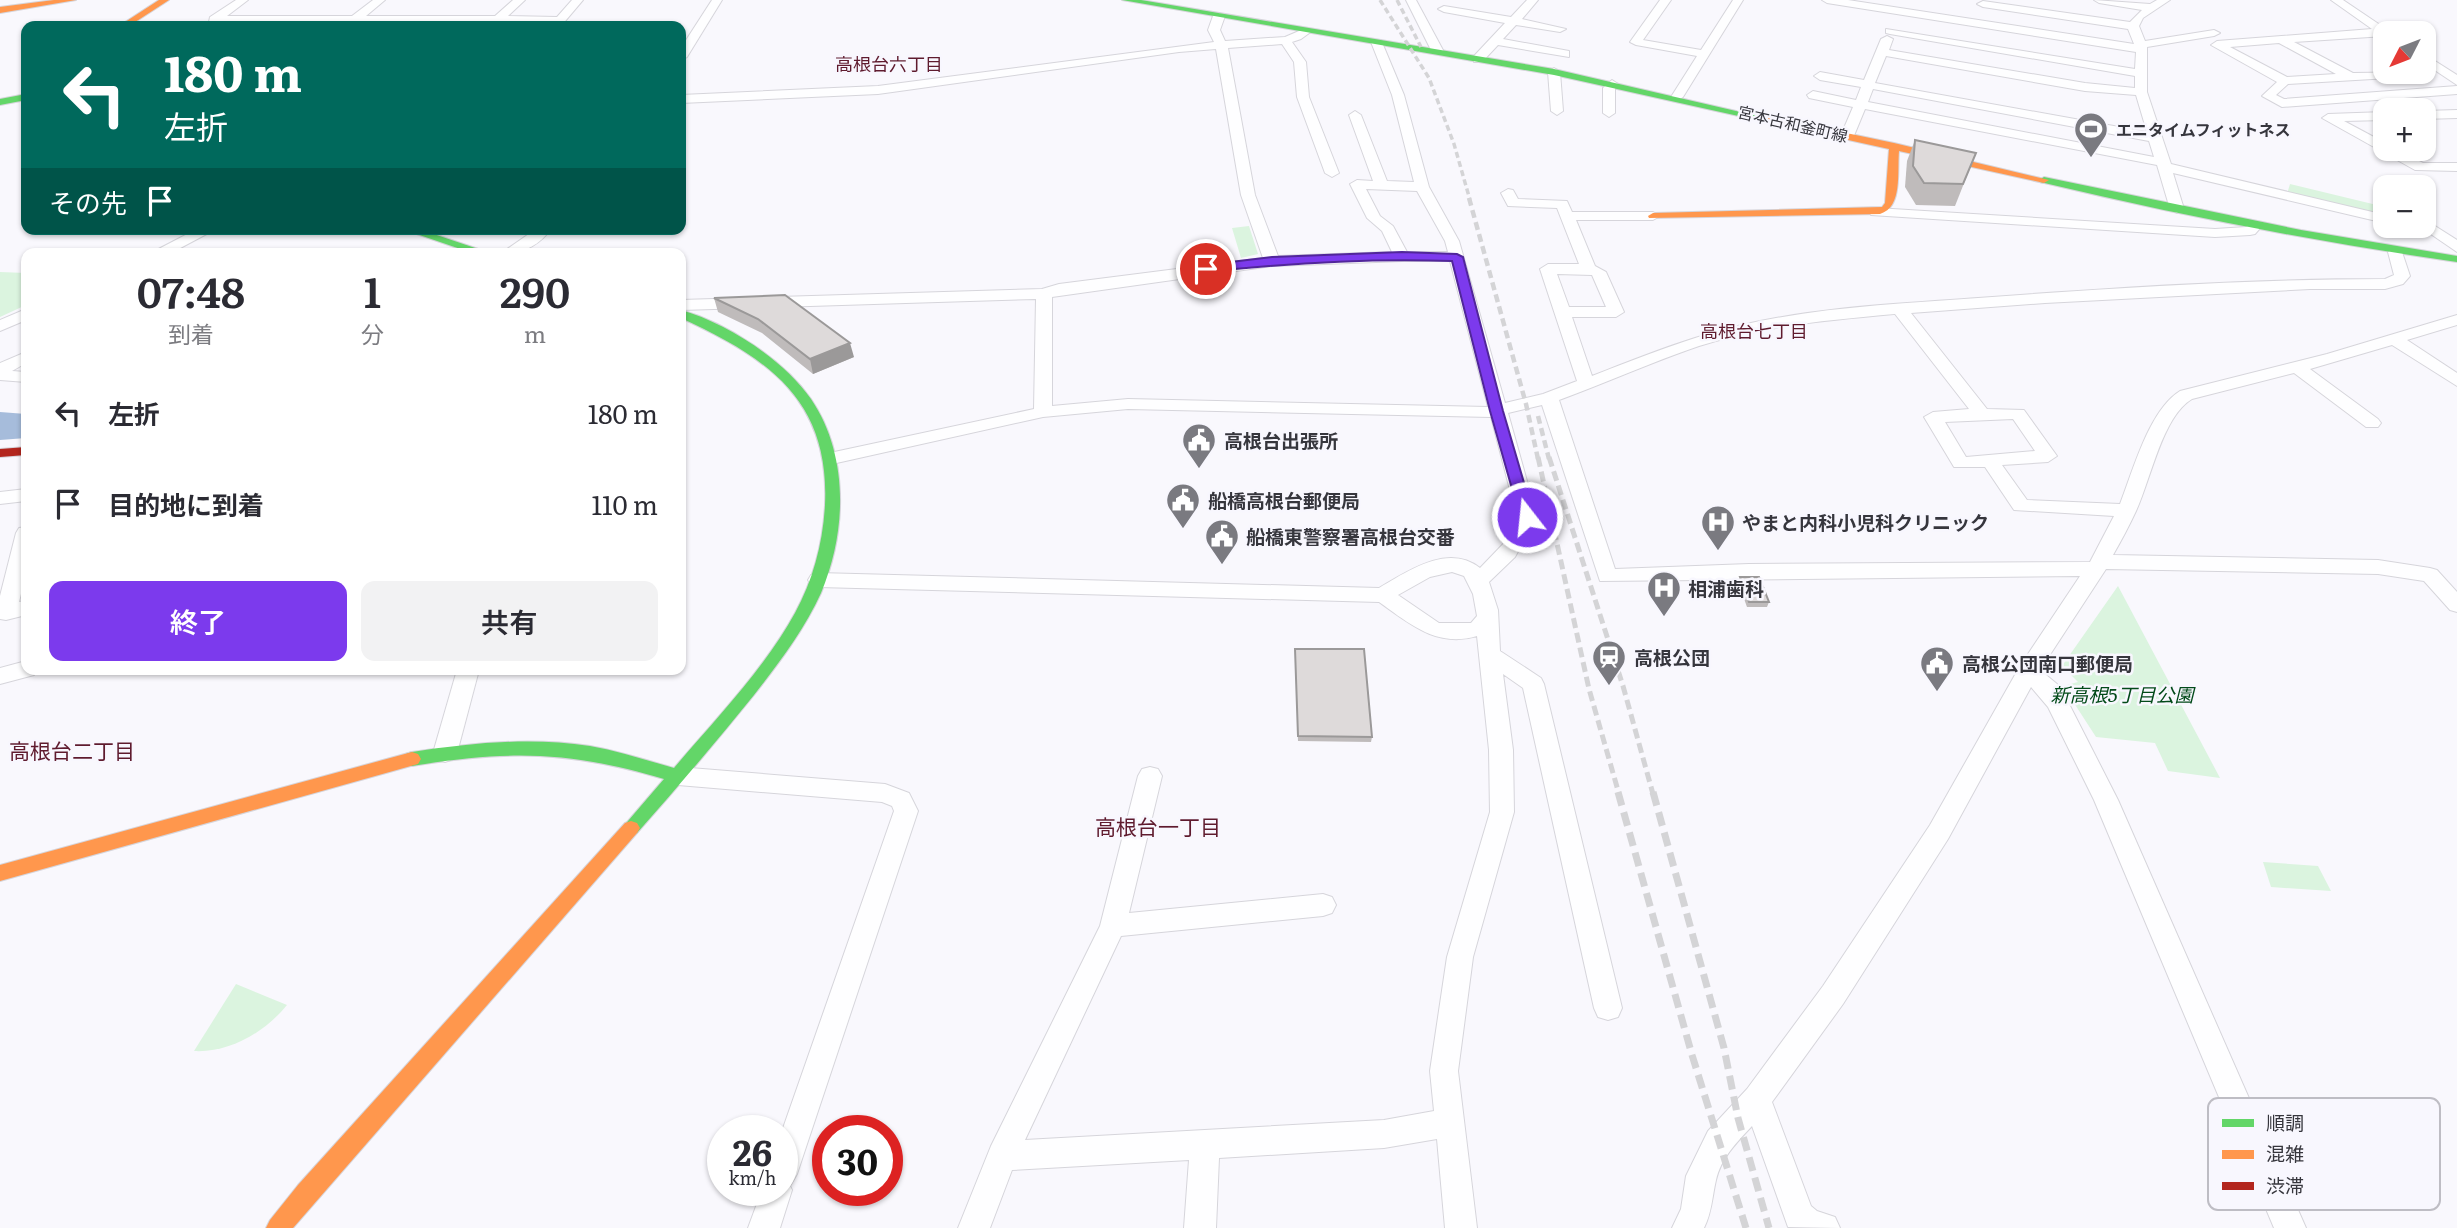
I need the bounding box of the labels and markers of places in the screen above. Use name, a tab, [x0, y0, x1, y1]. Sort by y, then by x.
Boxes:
sports icon: エニタイムフィットネス	[2072, 110, 2110, 159]
place label: エニタイムフィットネス	[2116, 117, 2290, 141]
pin	[1176, 239, 1236, 299]
public building icon: 高根台出張所	[1180, 421, 1218, 470]
place label: 高根台出張所	[1224, 426, 1338, 454]
public building icon: 船橋高根台郵便局	[1164, 481, 1202, 530]
place label: 船橋高根台郵便局	[1208, 486, 1360, 514]
hospital icon: やまと内科小児科クリニック	[1699, 503, 1737, 552]
place label: やまと内科小児科クリニック	[1742, 508, 1989, 536]
public building icon: 船橋東警察署高根台交番	[1203, 517, 1241, 566]
place label: 船橋東警察署高根台交番	[1246, 522, 1455, 550]
hospital icon: 相浦歯科	[1645, 569, 1683, 618]
place label: 相浦歯科	[1688, 574, 1764, 602]
station icon: 高根公団	[1590, 638, 1628, 687]
place label: 高根公団	[1634, 643, 1710, 671]
public building icon: 高根公団南口郵便局	[1918, 644, 1956, 693]
place label: 高根公団南口郵便局	[1962, 649, 2133, 677]

